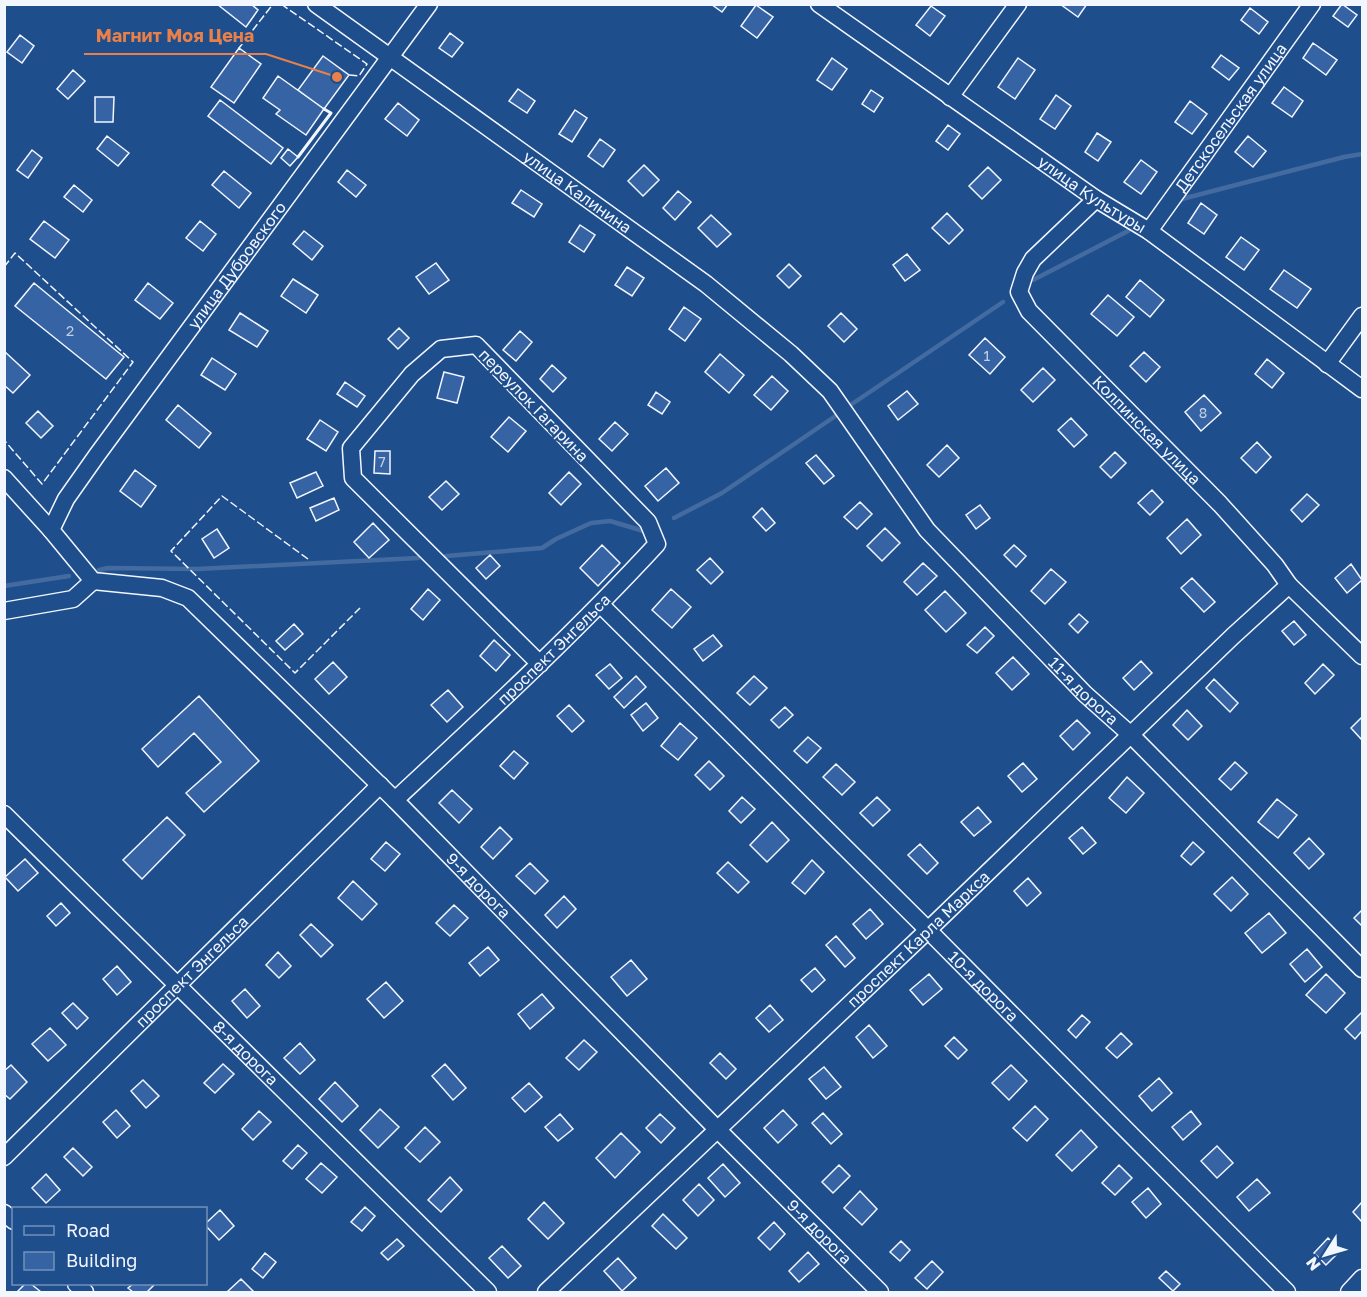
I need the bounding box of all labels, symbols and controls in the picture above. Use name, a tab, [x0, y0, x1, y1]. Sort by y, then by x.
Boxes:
callout: Магнит Моя Цена	[84, 18, 266, 54]
text: Магнит Моя Цена	[96, 24, 254, 46]
street label: Детскосельская улица	[1171, 39, 1291, 196]
street label: улица Калинина	[520, 146, 636, 237]
street label: улица Культуры	[1034, 151, 1150, 237]
street label: улица Дубровского	[183, 197, 290, 333]
house number: 2	[66, 322, 74, 339]
street label: переулок Гагарина	[475, 344, 593, 466]
house number: 1	[984, 347, 991, 364]
street label: Колпинская улица	[1088, 371, 1205, 489]
house number: 8	[1199, 404, 1207, 421]
house number: 7	[378, 453, 386, 470]
street label: проспект Энгельса	[493, 589, 614, 709]
street label: 11-я дорога	[1044, 652, 1123, 729]
street label: 9-я дорога	[442, 848, 515, 922]
street label: проспект Карла Маркса	[843, 866, 994, 1011]
street label: проспект Энгельса	[131, 911, 252, 1031]
street label: 10-я дорога	[944, 946, 1023, 1026]
street label: 8-я дорога	[209, 1016, 283, 1089]
street label: 9-я дорога	[783, 1195, 856, 1268]
legend	[12, 1207, 207, 1285]
text: Road	[66, 1219, 110, 1241]
north arrow	[1295, 1225, 1355, 1285]
text: Building	[66, 1249, 137, 1271]
text: N	[1301, 1253, 1325, 1275]

